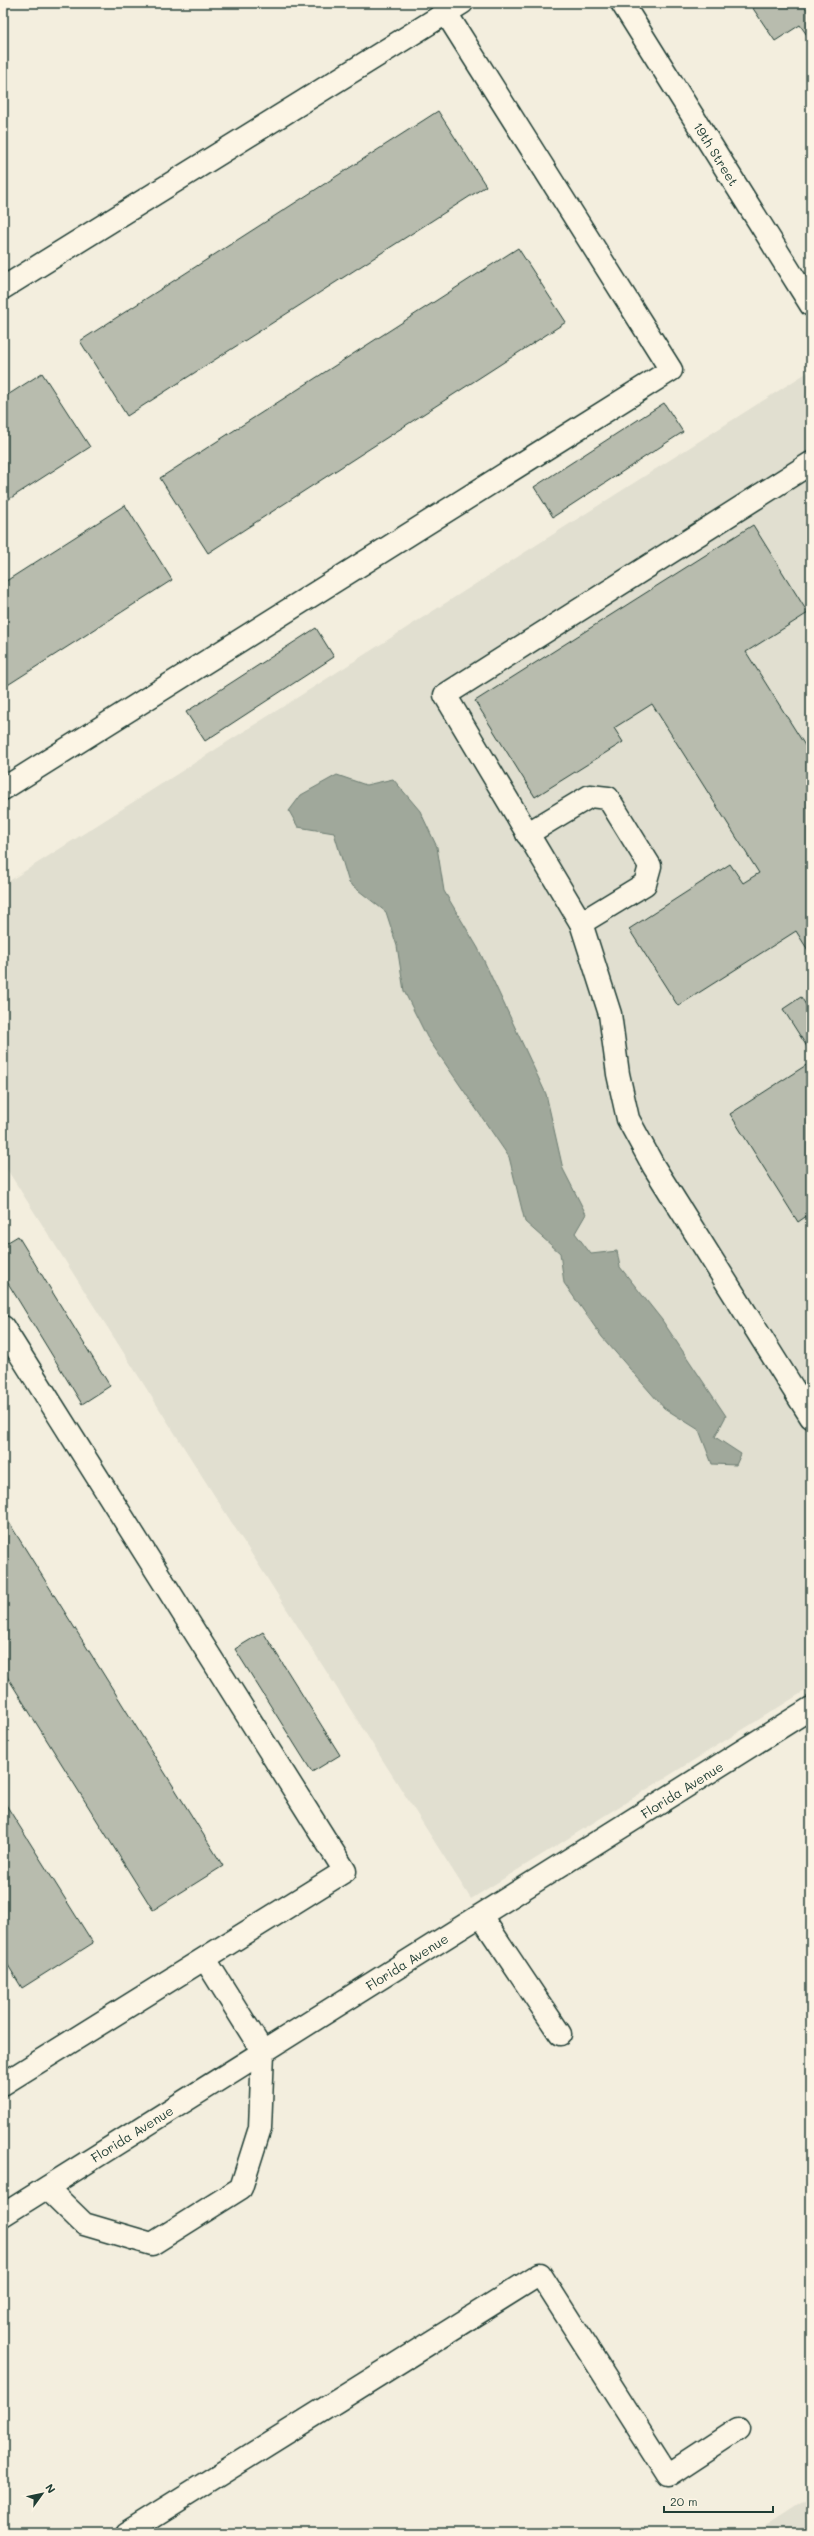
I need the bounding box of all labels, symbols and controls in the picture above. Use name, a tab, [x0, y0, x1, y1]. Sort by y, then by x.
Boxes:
street label: 19th Street	[690, 119, 743, 189]
street label: Florida Avenue	[637, 1757, 726, 1822]
street label: Florida Avenue	[362, 1929, 451, 1994]
street label: Florida Avenue	[87, 2101, 176, 2166]
north arrow	[22, 2474, 62, 2514]
text: N	[42, 2481, 59, 2496]
scale bar	[664, 2488, 773, 2514]
text: 20 m	[670, 2493, 698, 2509]

